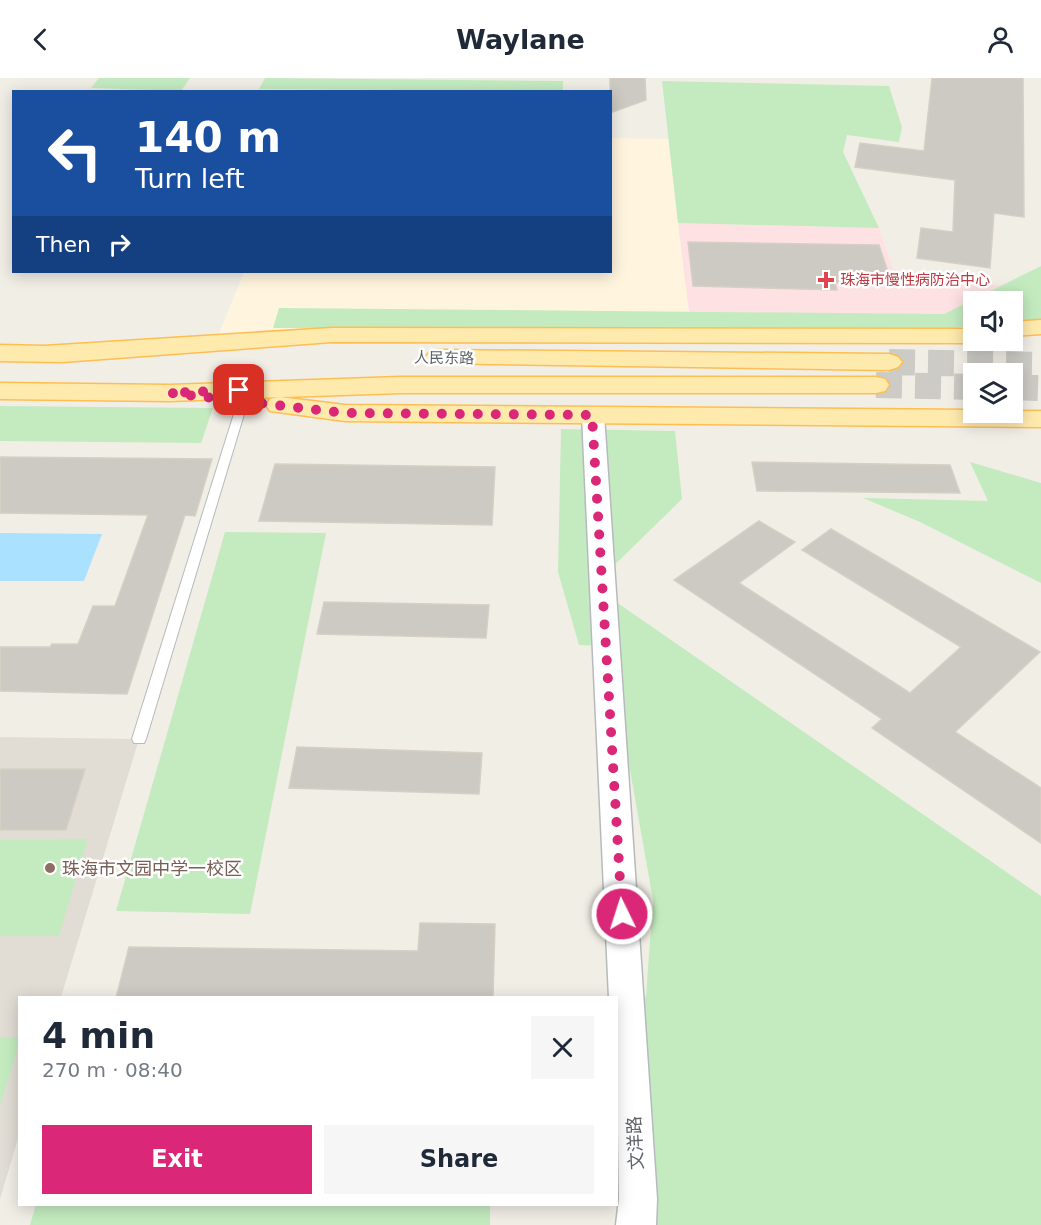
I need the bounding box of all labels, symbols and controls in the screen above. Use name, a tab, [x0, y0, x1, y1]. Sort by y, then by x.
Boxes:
icon: back	[24, 23, 57, 56]
icon: person	[984, 23, 1017, 56]
text: Waylane	[456, 24, 585, 55]
text: 140 m	[135, 113, 281, 162]
icon: left	[36, 114, 114, 192]
text: Turn left	[135, 163, 245, 194]
icon: right	[103, 228, 136, 261]
text: Then	[36, 232, 91, 257]
marker: 珠海市慢性病防治中心	[817, 271, 835, 289]
place label: 珠海市慢性病防治中心	[840, 271, 990, 289]
map controls	[963, 291, 1023, 423]
button: sound	[963, 291, 1023, 351]
street label: 人民东路	[414, 348, 474, 368]
button: layers	[963, 363, 1023, 423]
pin	[213, 364, 264, 415]
icon: arrive	[222, 373, 255, 406]
place label: 珠海市文园中学一校区	[62, 858, 242, 879]
marker: 珠海市文园中学一校区	[43, 861, 57, 875]
position arrow	[590, 882, 654, 946]
text: 4 min	[42, 1015, 155, 1056]
button: close	[531, 1016, 594, 1079]
text: 270 m · 08:40	[42, 1058, 183, 1082]
street label: 文洋路	[623, 1115, 647, 1171]
button: Exit	[42, 1125, 312, 1194]
button: Share	[324, 1125, 594, 1194]

